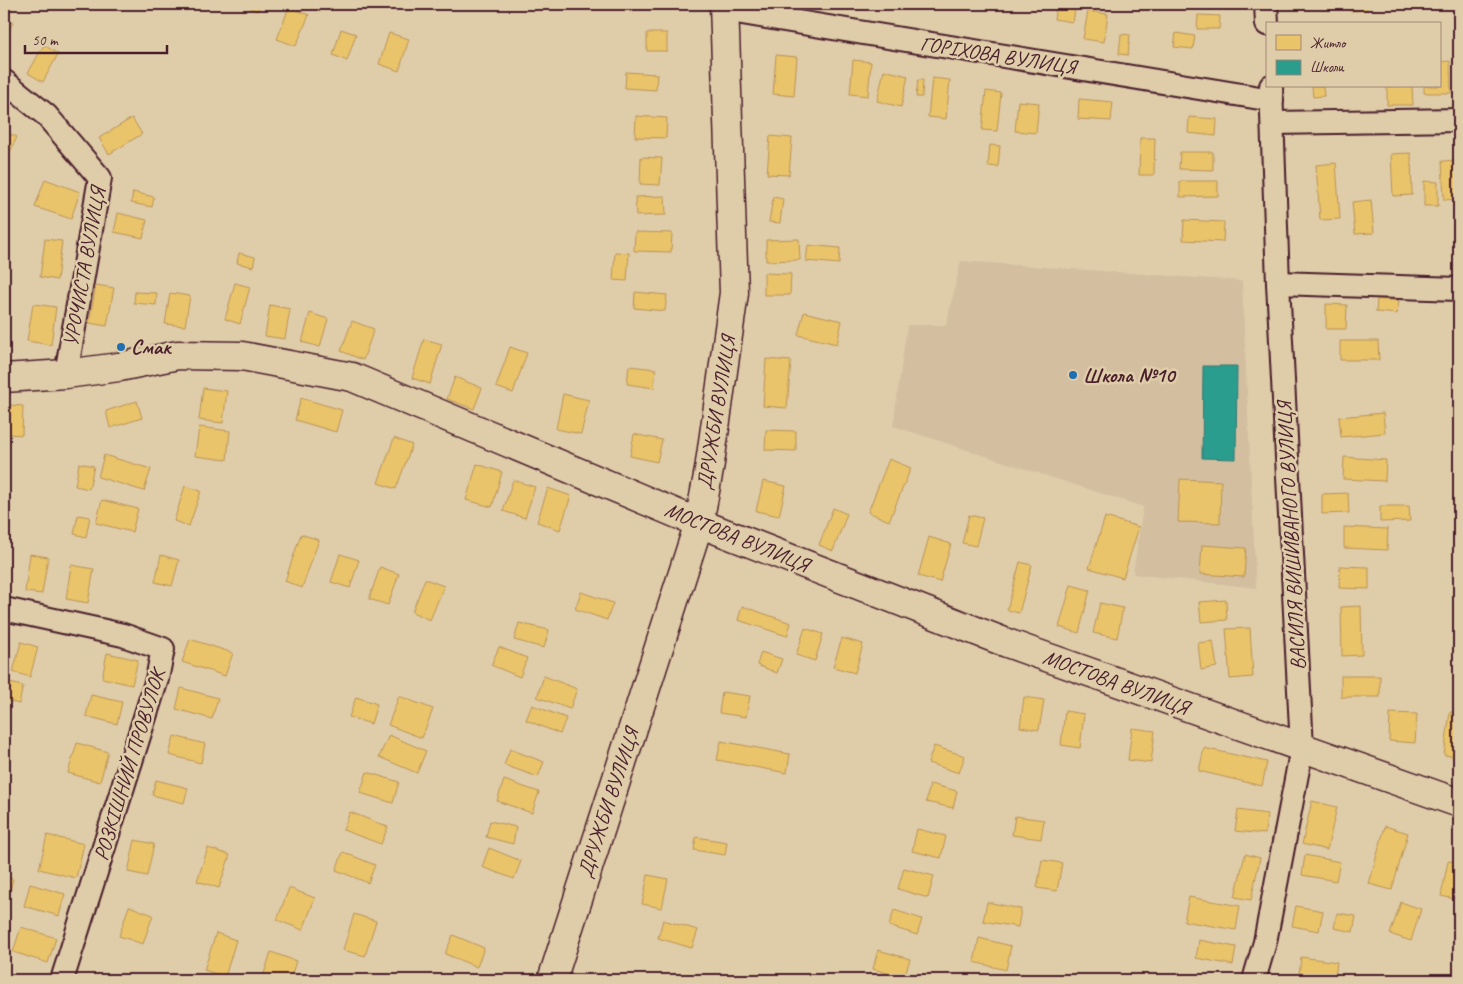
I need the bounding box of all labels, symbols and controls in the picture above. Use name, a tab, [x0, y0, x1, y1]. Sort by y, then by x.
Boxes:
scale bar	[25, 22, 168, 54]
legend	[1266, 22, 1440, 88]
street label: ГОРІХОВА ВУЛИЦЯ	[919, 30, 1081, 81]
text: 50 m	[32, 31, 59, 50]
text: Житло	[1310, 34, 1347, 53]
text: Школи	[1310, 58, 1345, 77]
street label: УРОЧИСТА ВУЛИЦЯ	[57, 182, 111, 349]
street label: ДРУЖБИ ВУЛИЦЯ	[691, 331, 742, 492]
place label: Смак	[131, 334, 172, 360]
marker: Смак	[115, 341, 127, 353]
place label: Школа №10	[1083, 362, 1177, 388]
marker: Школа №10	[1067, 369, 1079, 381]
street label: ВАСИЛЯ ВИШИВАНОГО ВУЛИЦЯ	[1271, 398, 1311, 671]
street label: МОСТОВА ВУЛИЦЯ	[661, 496, 815, 579]
street label: МОСТОВА ВУЛИЦЯ	[1040, 644, 1195, 721]
street label: РОЗКІШНИЙ ПРОВУЛОК	[88, 663, 171, 864]
street label: ДРУЖБИ ВУЛИЦЯ	[572, 722, 645, 881]

